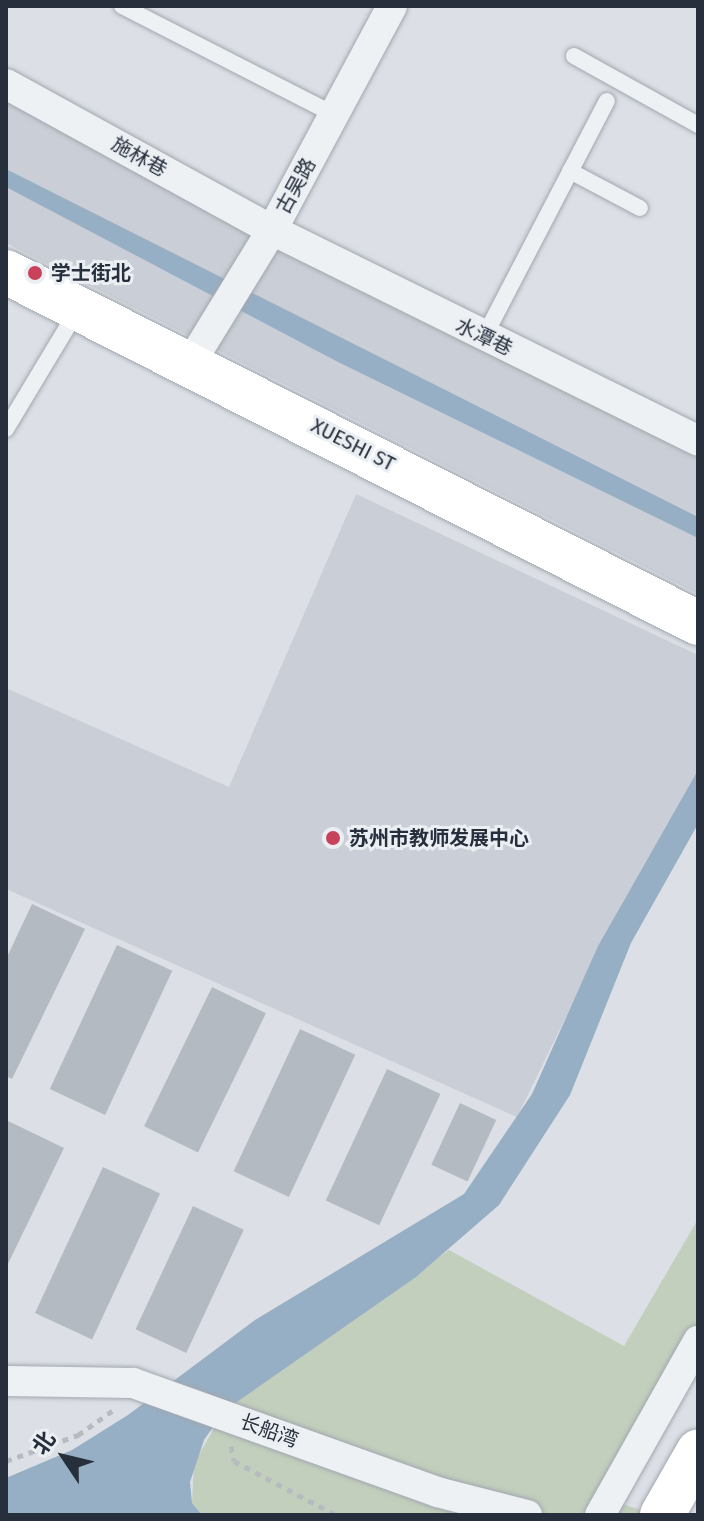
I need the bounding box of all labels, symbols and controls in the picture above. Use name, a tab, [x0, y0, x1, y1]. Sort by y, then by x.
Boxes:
street label: 施林巷	[107, 132, 171, 182]
street label: 古吴路	[271, 154, 321, 218]
place label: 学士街北	[51, 261, 131, 285]
marker: 学士街北	[26, 264, 44, 282]
street label: 水潭巷	[452, 313, 516, 361]
street label: XUESHI ST	[307, 414, 399, 476]
place label: 苏州市教师发展中心	[349, 826, 529, 850]
marker: 苏州市教师发展中心	[324, 829, 342, 847]
street label: 长船湾	[237, 1409, 301, 1453]
north arrow	[24, 1417, 104, 1497]
text: 北	[27, 1426, 61, 1460]

